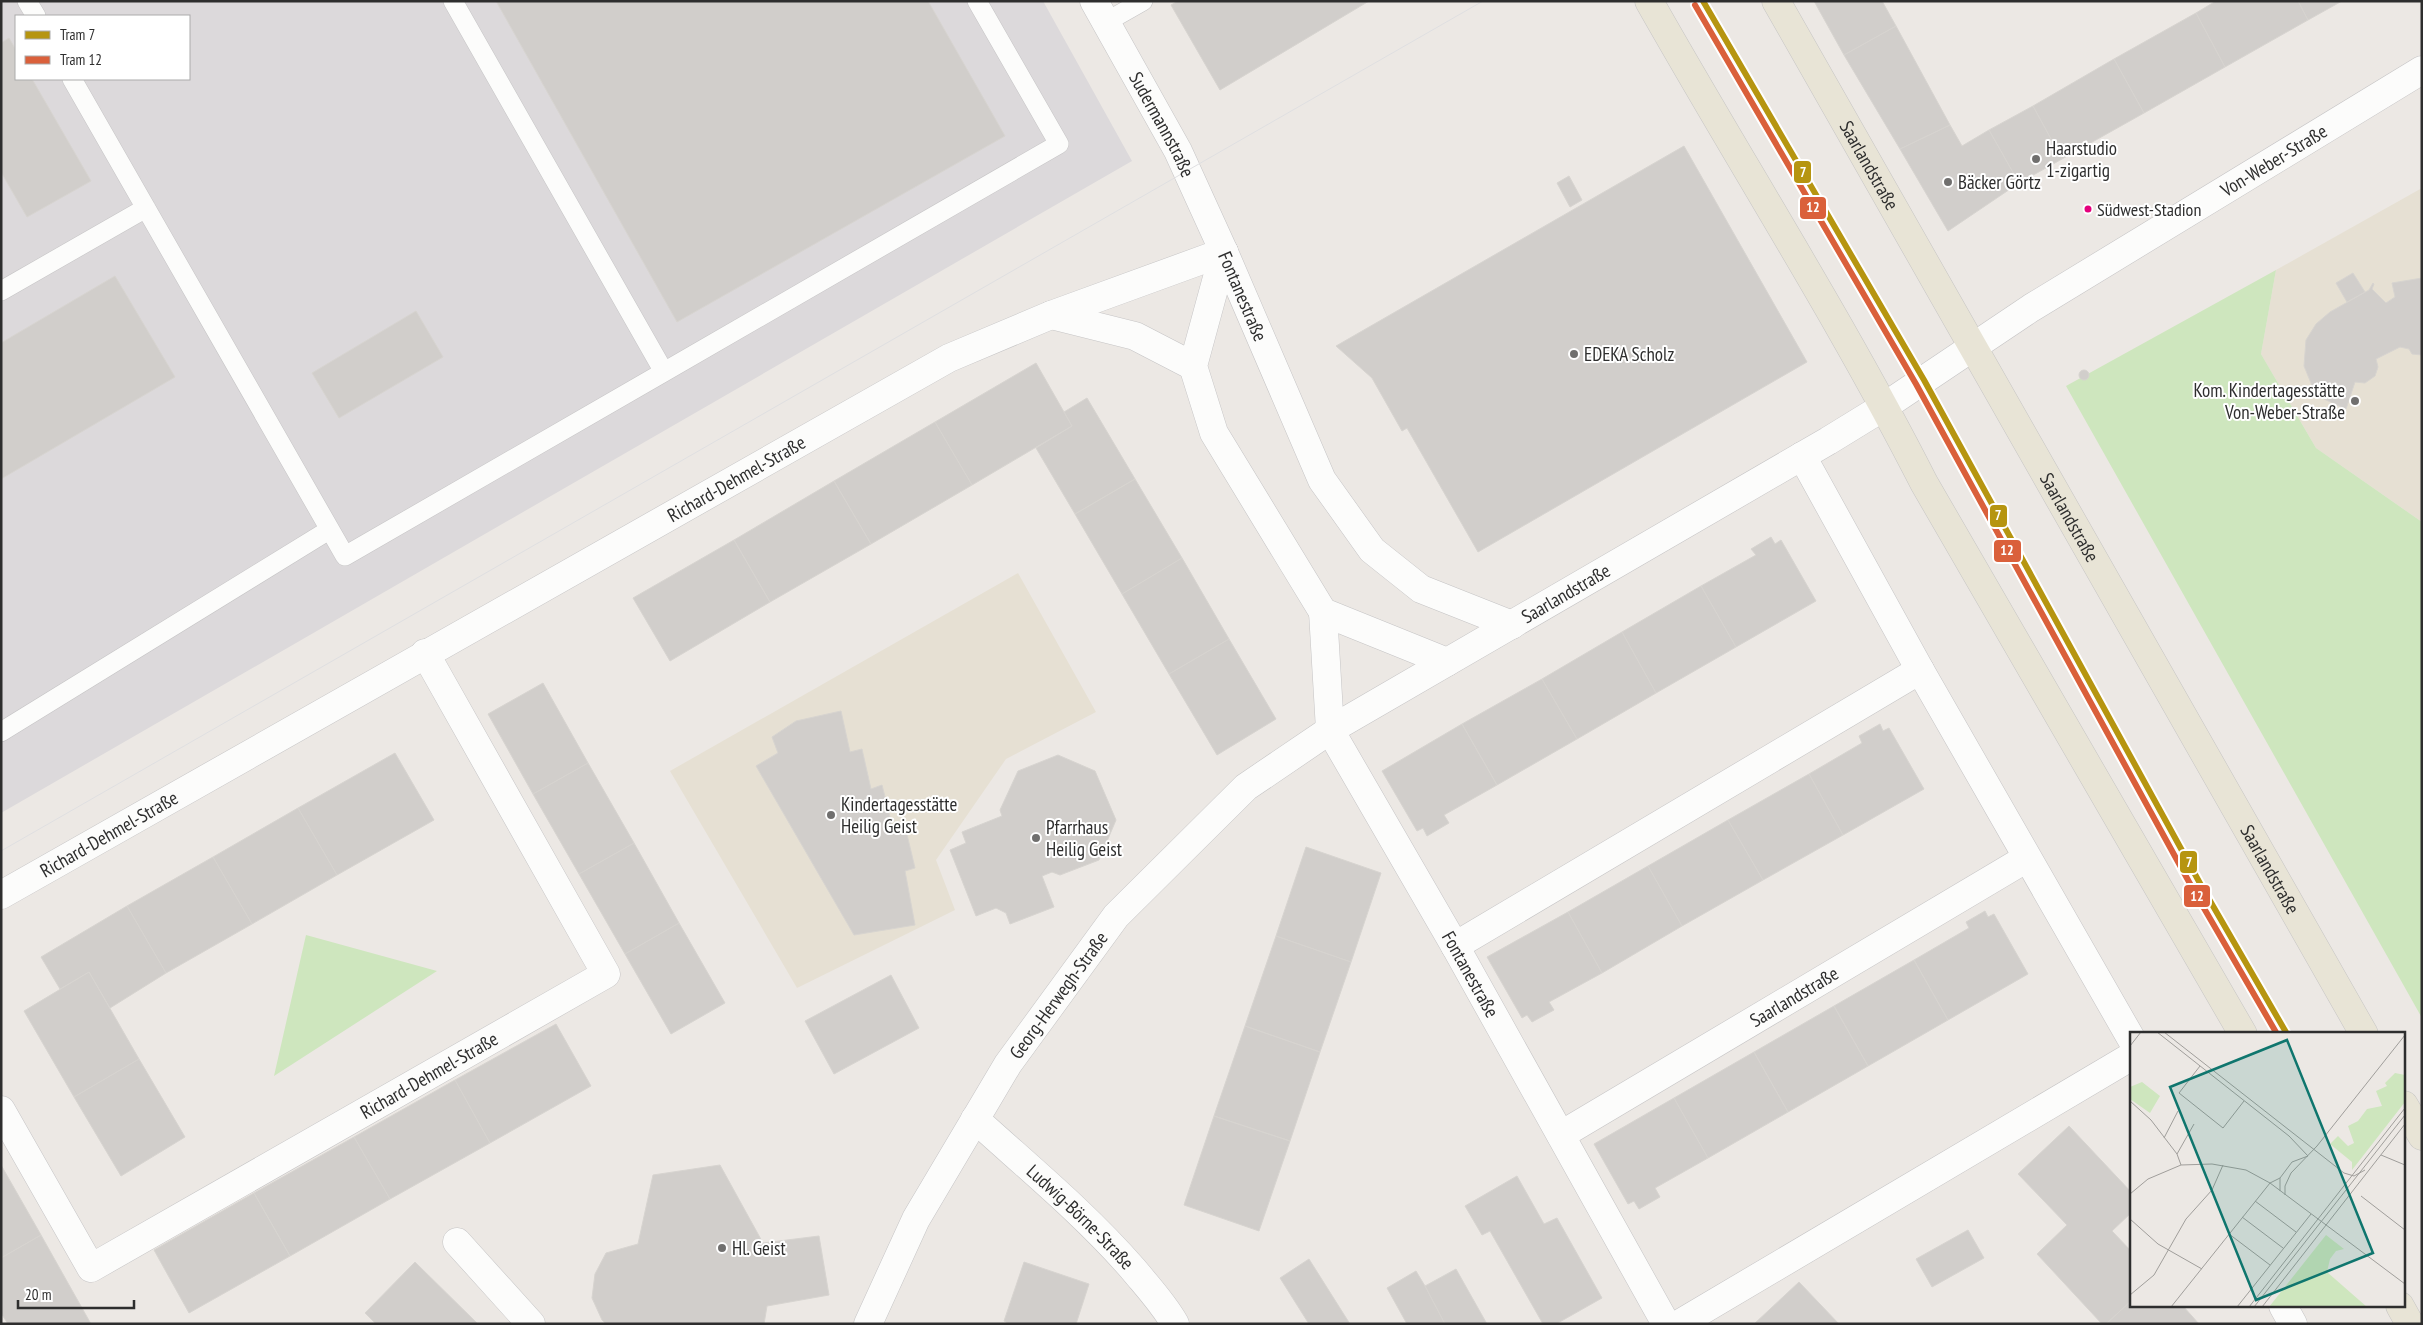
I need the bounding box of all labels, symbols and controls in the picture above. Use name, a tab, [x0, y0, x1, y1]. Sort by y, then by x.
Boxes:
legend	[15, 15, 190, 80]
text: Tram 7	[60, 25, 95, 44]
text: Tram 12	[60, 50, 102, 69]
street label: Sudermannstraße	[1124, 68, 1200, 181]
street label: Saarlandstraße	[1835, 116, 1904, 214]
street label: Von-Weber-Straße	[2215, 119, 2331, 202]
place label: Haarstudio 1-zigartig	[2046, 136, 2117, 182]
marker: Haarstudio 1-zigartig	[2030, 153, 2042, 165]
line badge: 7	[1793, 160, 1812, 184]
text: 7	[1800, 163, 1807, 181]
place label: Bäcker Görtz	[1958, 170, 2041, 194]
marker: Bäcker Görtz	[1942, 176, 1954, 188]
line badge: 12	[1799, 196, 1827, 220]
text: 12	[1806, 198, 1820, 216]
place label: Südwest-Stadion	[2097, 198, 2201, 221]
marker: Südwest-Stadion	[2083, 204, 2093, 214]
street label: Fontanestraße	[1213, 248, 1273, 345]
place label: EDEKA Scholz	[1584, 342, 1674, 366]
marker: EDEKA Scholz	[1568, 348, 1580, 360]
place label: Kom. Kindertagesstätte Von-Weber-Straße	[2193, 378, 2345, 424]
marker: Kom. Kindertagesstätte Von-Weber-Straße	[2349, 395, 2361, 407]
street label: Richard-Dehmel-Straße	[663, 430, 810, 527]
street label: Saarlandstraße	[2035, 468, 2105, 566]
line badge: 7	[1989, 504, 2008, 528]
text: 7	[1995, 506, 2002, 524]
line badge: 12	[1993, 539, 2022, 563]
text: 12	[2000, 541, 2014, 559]
street label: Saarlandstraße	[1517, 558, 1615, 628]
street label: Richard-Dehmel-Straße	[36, 785, 182, 882]
place label: Kindertagesstätte Heilig Geist	[841, 792, 957, 838]
marker: Kindertagesstätte Heilig Geist	[825, 809, 837, 821]
place label: Pfarrhaus Heilig Geist	[1046, 815, 1123, 861]
street label: Saarlandstraße	[2235, 820, 2305, 918]
marker: Pfarrhaus Heilig Geist	[1030, 832, 1042, 844]
line badge: 7	[2179, 850, 2198, 874]
text: 7	[2186, 853, 2193, 871]
line badge: 12	[2183, 884, 2211, 908]
text: 12	[2190, 887, 2204, 905]
street label: Georg-Herwegh-Straße	[1004, 927, 1113, 1063]
street label: Fontanestraße	[1437, 927, 1504, 1022]
street label: Saarlandstraße	[1745, 961, 1843, 1032]
street label: Richard-Dehmel-Straße	[356, 1026, 502, 1124]
inset map	[2130, 1032, 2406, 1308]
street label: Ludwig-Börne-Straße	[1022, 1159, 1140, 1274]
place label: Hl. Geist	[732, 1236, 787, 1260]
marker: Hl. Geist	[716, 1242, 728, 1254]
scale bar	[18, 1278, 134, 1310]
text: 20 m	[25, 1285, 51, 1304]

